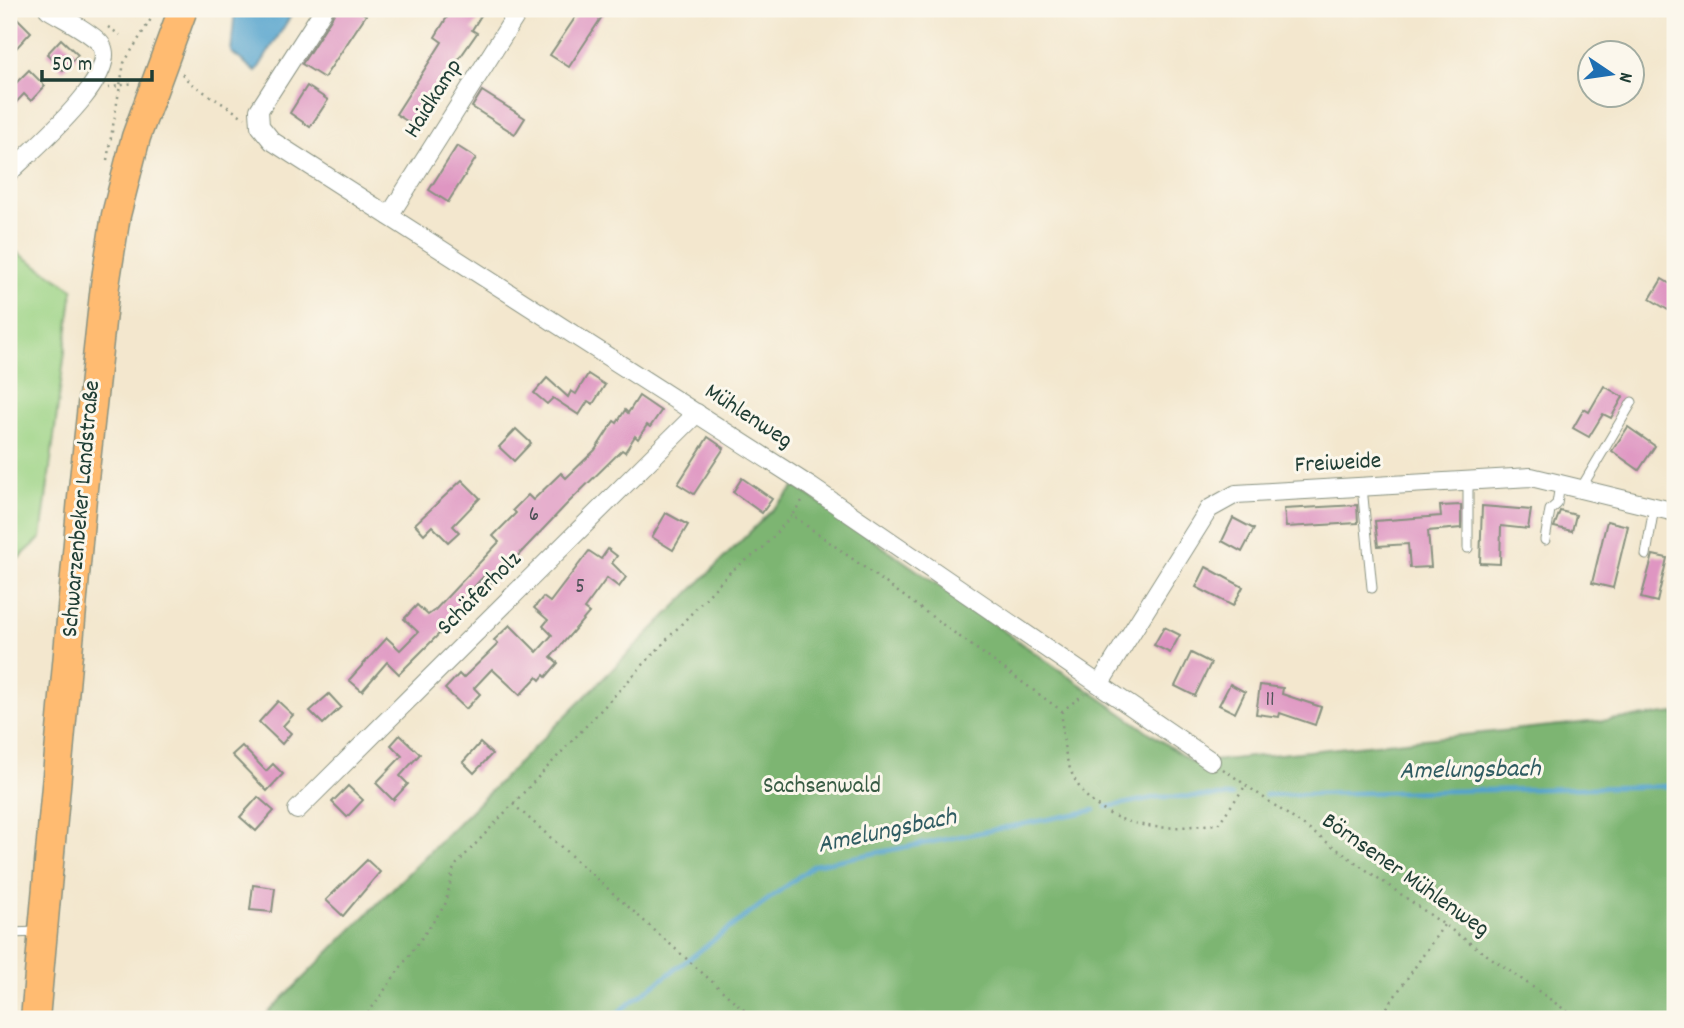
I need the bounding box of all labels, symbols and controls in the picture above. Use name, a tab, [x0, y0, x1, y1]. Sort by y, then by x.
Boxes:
scale bar	[42, 38, 152, 82]
north arrow	[1576, 38, 1646, 108]
text: 50 m	[52, 51, 92, 81]
street label: Haidkamp	[396, 53, 472, 145]
text: N	[1610, 69, 1638, 85]
street label: Mühlenweg	[697, 376, 799, 458]
street label: Schwarzenbeker Landstraße	[54, 379, 110, 639]
street label: Freiweide	[1294, 445, 1382, 483]
house number: 6	[529, 501, 539, 531]
street label: Schäferholz	[430, 544, 530, 644]
house number: 5	[575, 573, 585, 603]
house number: 11	[1265, 686, 1275, 716]
water label: Amelungsbach	[1399, 751, 1542, 791]
park label: Sachsenwald	[763, 770, 881, 804]
water label: Amelungsbach	[814, 799, 961, 865]
street label: Börnsener Mühlenweg	[1314, 805, 1496, 947]

